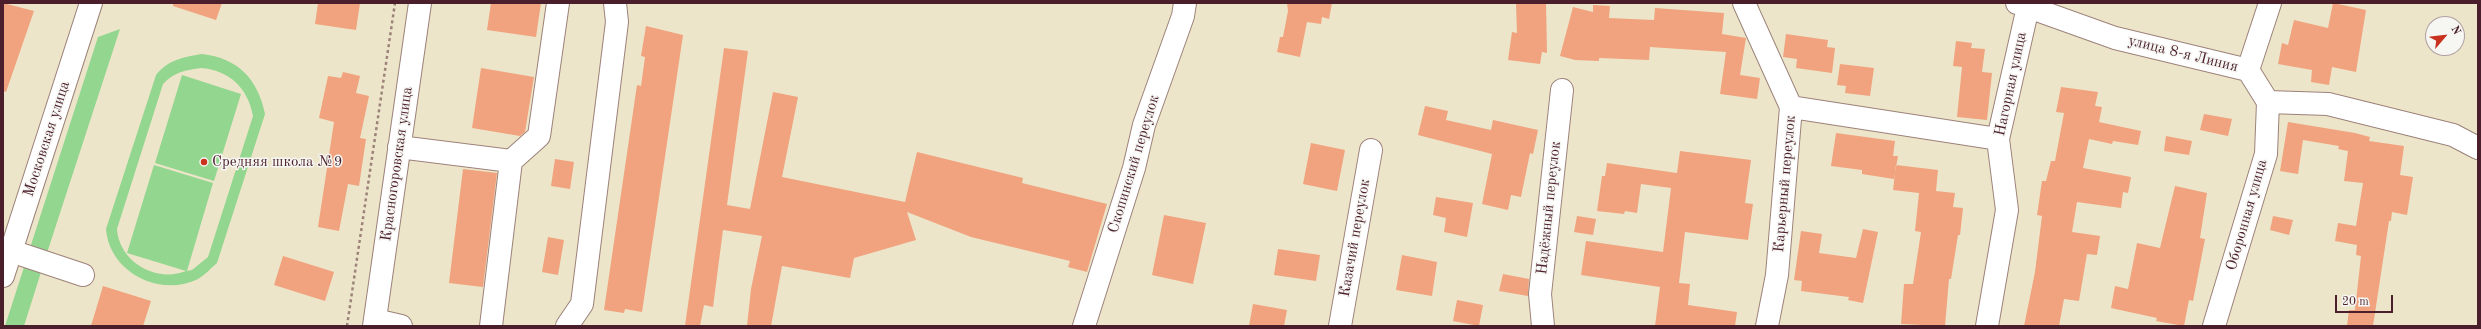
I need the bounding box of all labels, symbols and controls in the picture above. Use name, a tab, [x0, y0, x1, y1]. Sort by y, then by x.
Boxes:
north arrow	[2425, 16, 2465, 56]
text: N	[2448, 24, 2462, 37]
street label: Нагорная улица	[1991, 30, 2031, 138]
street label: улица 8-я Линия	[2126, 32, 2240, 76]
street label: Московская улица	[20, 79, 74, 199]
street label: Красногоровская улица	[377, 86, 417, 242]
street label: Скопинский переулок	[1104, 93, 1164, 235]
street label: Карьерный переулок	[1770, 115, 1800, 253]
street label: Надёжный переулок	[1533, 140, 1565, 276]
place label: Средняя школа №9	[212, 153, 342, 171]
marker: Средняя школа №9	[199, 157, 209, 167]
street label: Оборонная улица	[2223, 157, 2271, 273]
street label: Казачий переулок	[1336, 178, 1374, 298]
scale bar	[2337, 287, 2395, 313]
text: 20 m	[2342, 296, 2369, 308]

